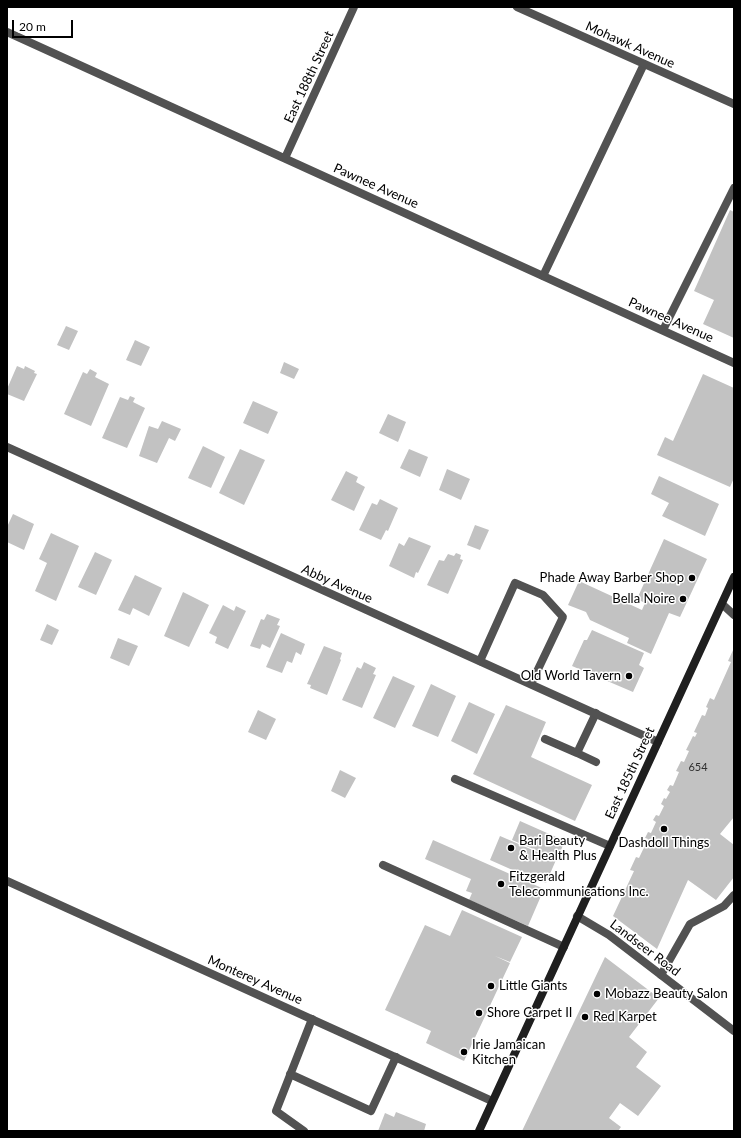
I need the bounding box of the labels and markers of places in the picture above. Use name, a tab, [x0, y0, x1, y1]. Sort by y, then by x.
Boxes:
place label: Phade Away Barber Shop	[540, 570, 684, 586]
marker: Phade Away Barber Shop	[687, 573, 697, 583]
place label: Bella Noire	[612, 591, 675, 607]
marker: Bella Noire	[678, 594, 688, 604]
place label: Old World Tavern	[521, 668, 621, 684]
marker: Old World Tavern	[624, 671, 634, 681]
marker: Dashdoll Things	[659, 824, 669, 834]
place label: Bari Beauty & Health Plus	[519, 833, 597, 864]
place label: Dashdoll Things	[619, 835, 709, 851]
marker: Bari Beauty & Health Plus	[506, 843, 516, 853]
place label: Fitzgerald Telecommunications Inc.	[509, 869, 649, 900]
marker: Fitzgerald Telecommunications Inc.	[496, 879, 506, 889]
place label: Little Giants	[499, 978, 567, 994]
marker: Little Giants	[486, 981, 496, 991]
place label: Mobazz Beauty Salon	[605, 986, 728, 1002]
marker: Mobazz Beauty Salon	[592, 989, 602, 999]
place label: Shore Carpet II	[487, 1005, 572, 1021]
marker: Shore Carpet II	[474, 1008, 484, 1018]
place label: Red Karpet	[593, 1009, 657, 1025]
marker: Red Karpet	[580, 1012, 590, 1022]
place label: Irie Jamaican Kitchen	[472, 1037, 545, 1068]
marker: Irie Jamaican Kitchen	[459, 1047, 469, 1057]

